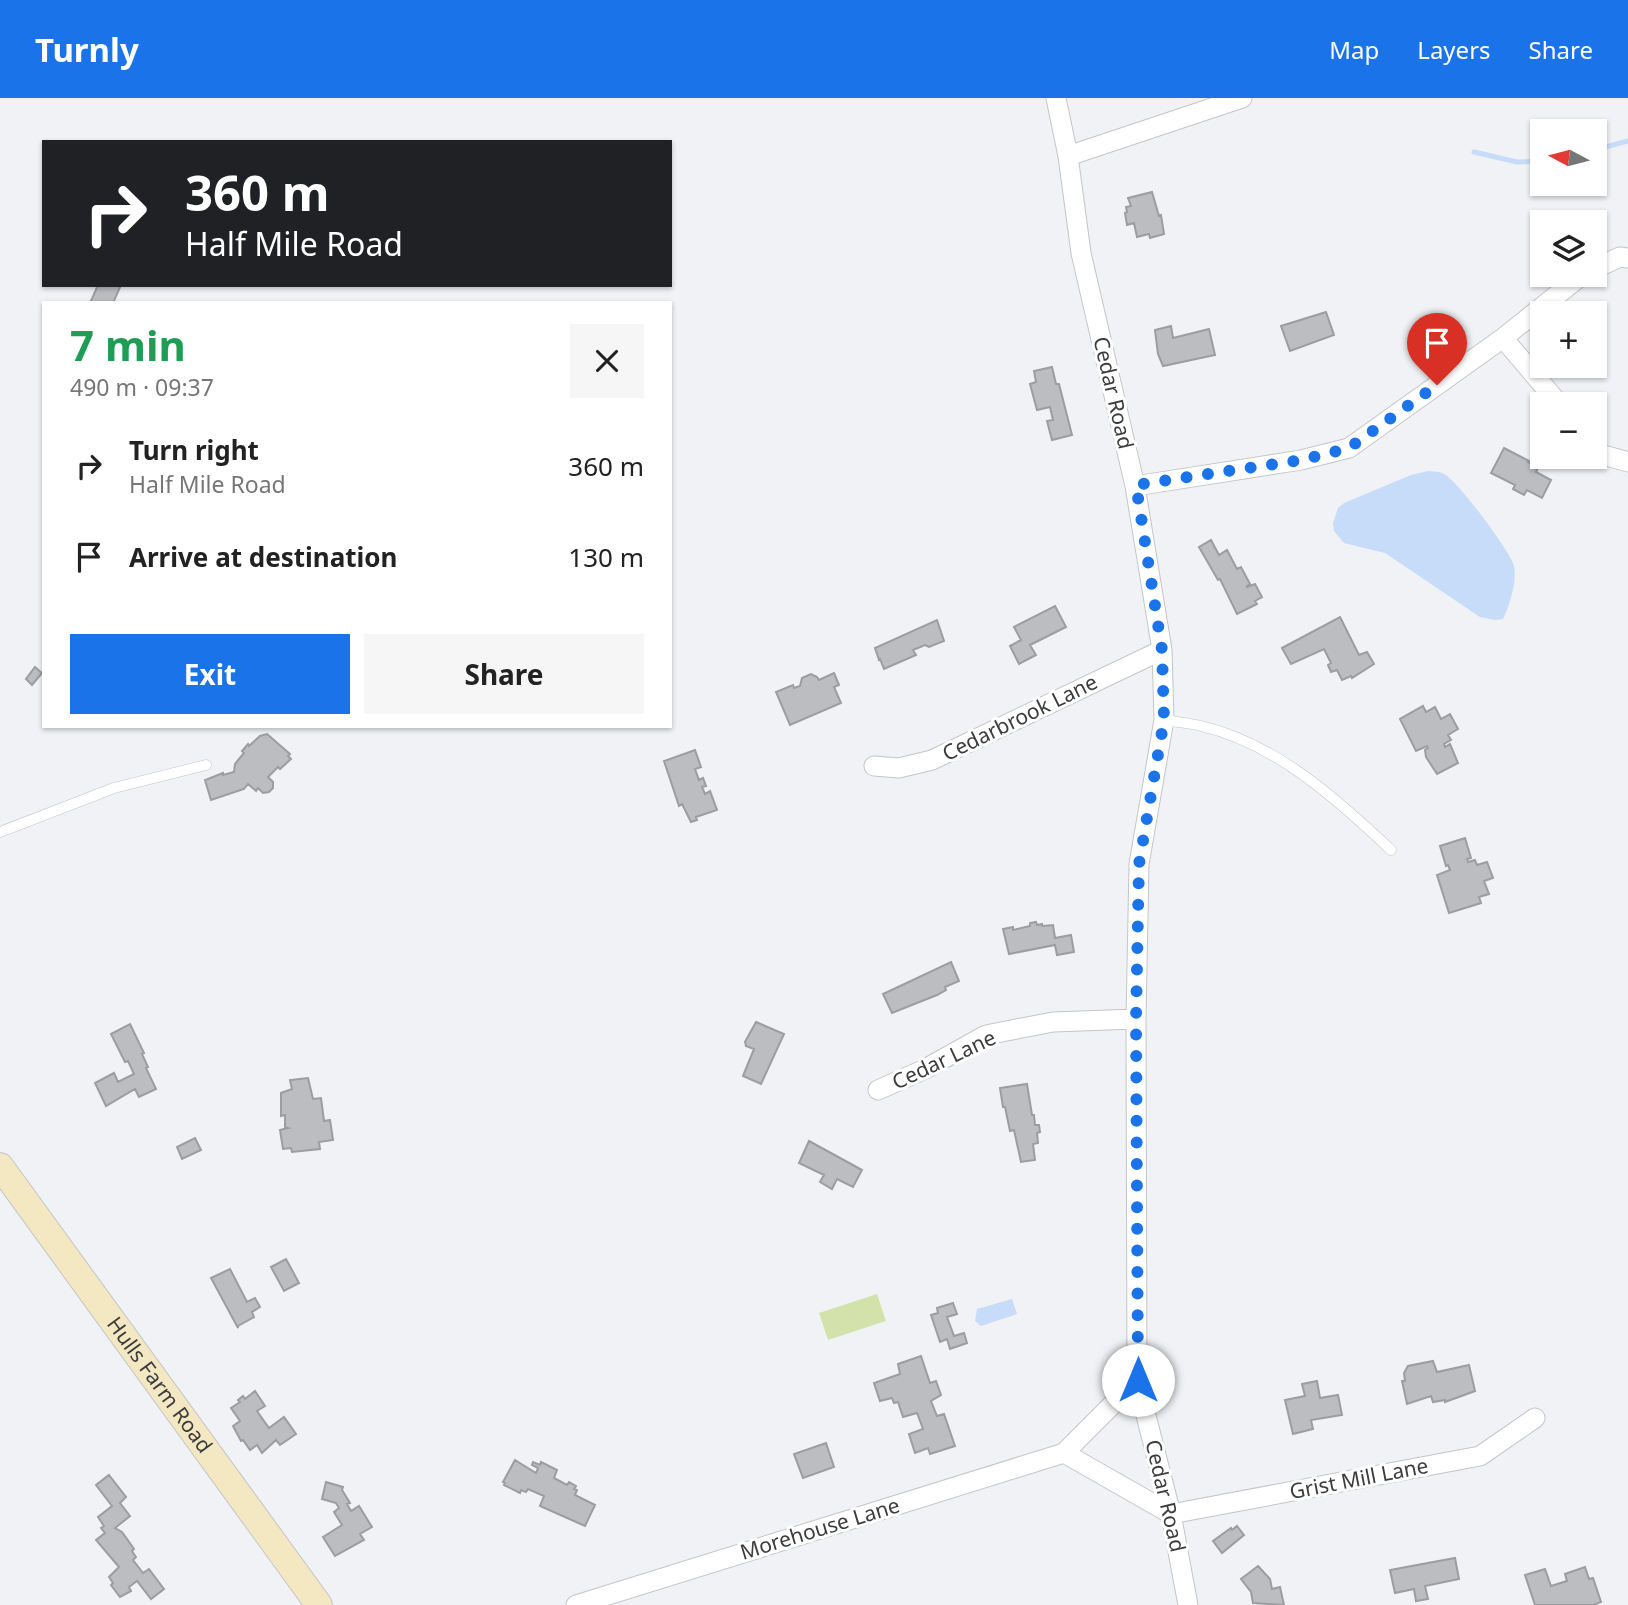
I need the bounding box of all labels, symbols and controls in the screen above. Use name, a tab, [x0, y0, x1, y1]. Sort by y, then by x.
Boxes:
text: Turnly	[35, 27, 139, 72]
text: Map	[1329, 33, 1379, 66]
text: Layers	[1417, 33, 1491, 66]
text: Share	[1529, 33, 1593, 66]
north arrow	[1530, 119, 1606, 196]
map controls	[1530, 119, 1607, 469]
text: 360 m	[185, 159, 330, 225]
icon: right	[70, 168, 161, 259]
button: layers	[1530, 210, 1607, 287]
text: Half Mile Road	[185, 222, 403, 265]
button: +	[1530, 301, 1607, 378]
pin	[1407, 313, 1467, 385]
text: 7 min	[70, 316, 186, 373]
button: close	[570, 324, 644, 398]
icon: arrive	[1418, 324, 1456, 362]
street label: Cedar Road	[1087, 334, 1140, 452]
text: 490 m · 09:37	[70, 371, 214, 403]
button: −	[1530, 392, 1607, 469]
text: Turn right	[129, 432, 259, 468]
icon: right	[70, 447, 108, 485]
text: 360 m	[568, 448, 644, 484]
text: Half Mile Road	[129, 468, 286, 500]
icon: arrive	[70, 538, 108, 576]
text: Arrive at destination	[129, 539, 398, 575]
text: 130 m	[568, 539, 644, 575]
button: Exit	[70, 634, 350, 714]
button: Share	[364, 634, 644, 714]
street label: Cedarbrook Lane	[937, 667, 1102, 767]
street label: Cedar Lane	[887, 1023, 1000, 1095]
street label: Hulls Farm Road	[101, 1311, 219, 1458]
position arrow	[1101, 1343, 1175, 1417]
street label: Cedar Road	[1139, 1437, 1192, 1555]
street label: Grist Mill Lane	[1287, 1451, 1431, 1505]
street label: Morehouse Lane	[736, 1490, 903, 1566]

